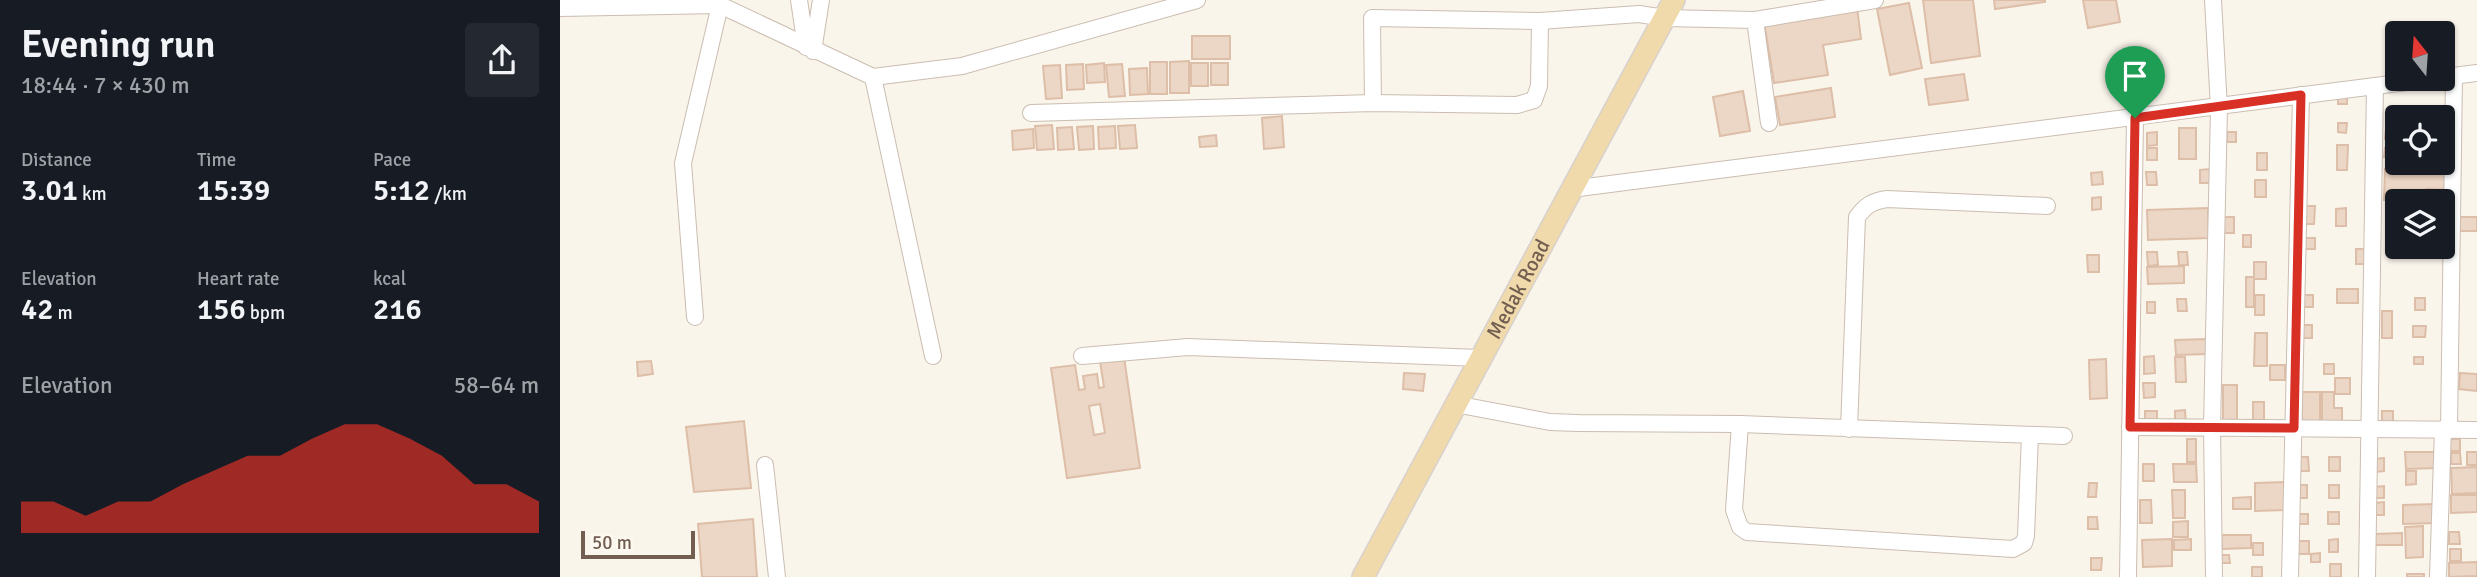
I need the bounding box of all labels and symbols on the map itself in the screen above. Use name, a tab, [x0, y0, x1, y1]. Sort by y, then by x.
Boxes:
north arrow	[2385, 21, 2455, 91]
pin	[2105, 46, 2165, 118]
street label: Medak Road	[1481, 235, 1556, 343]
scale bar	[581, 528, 695, 560]

